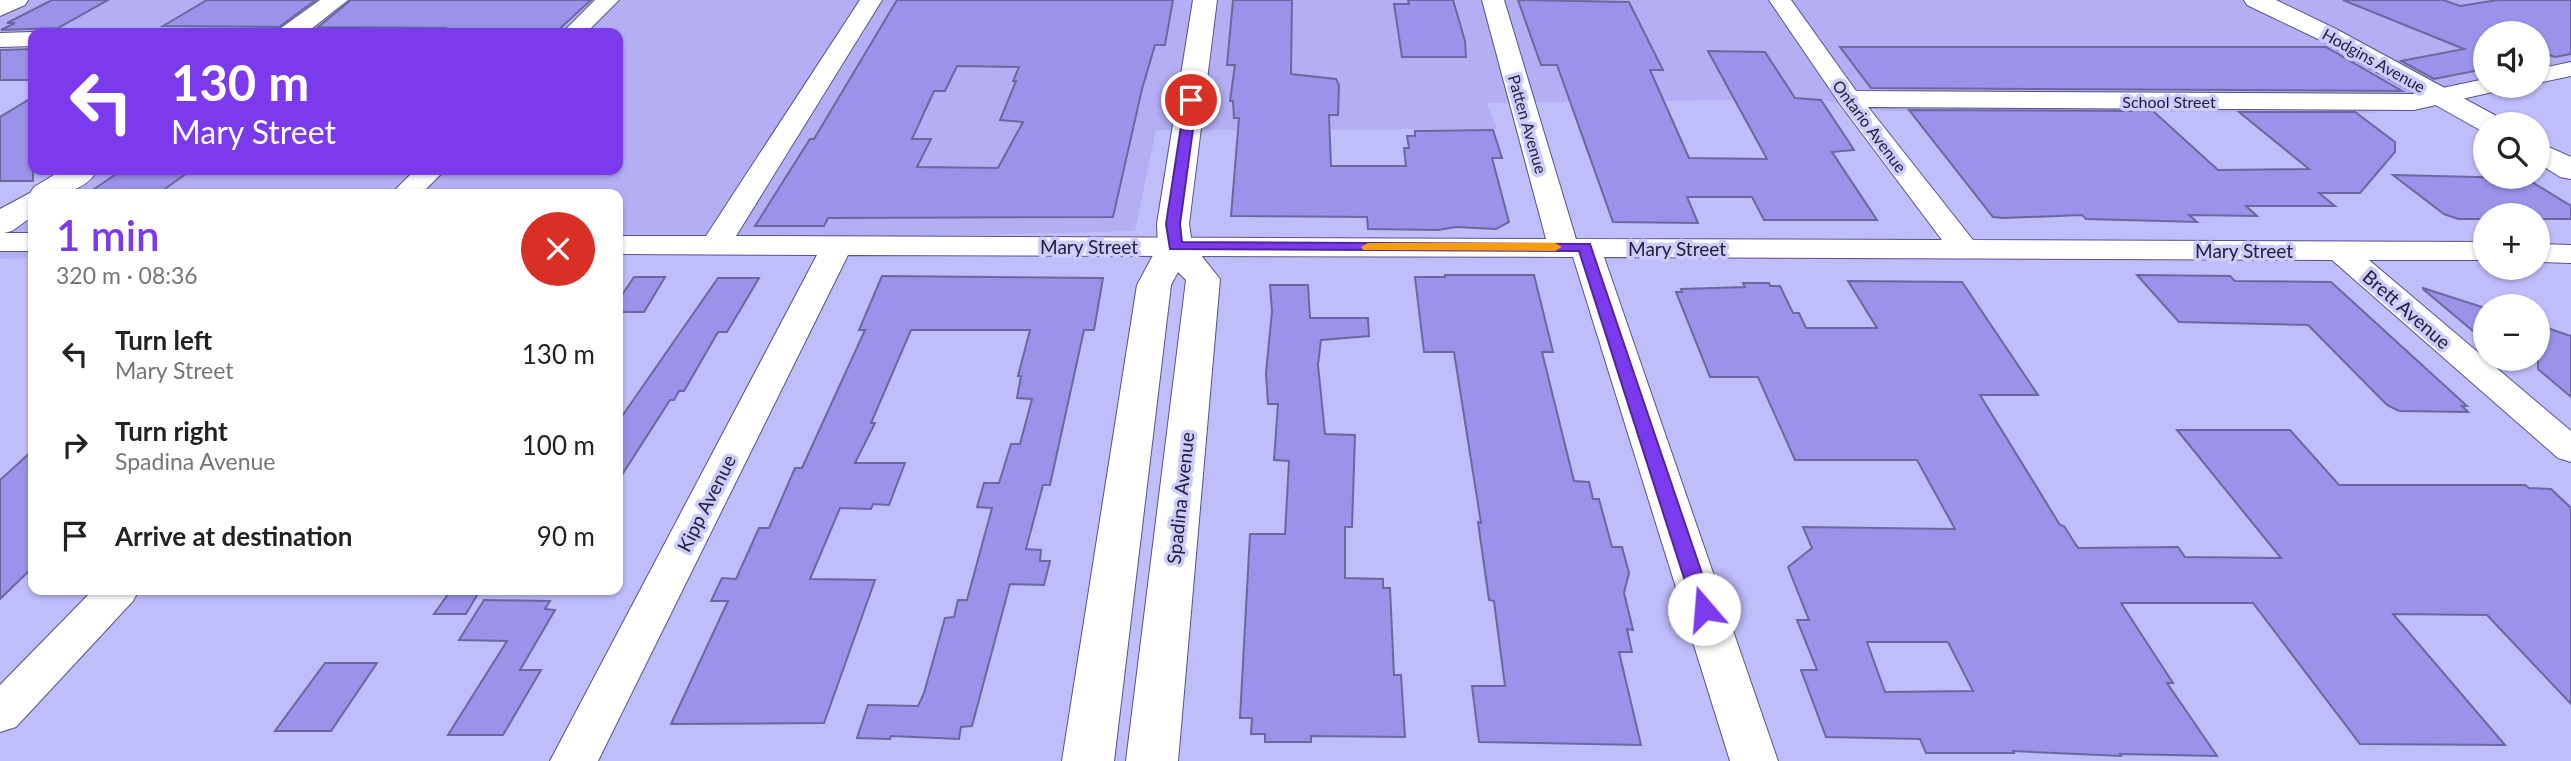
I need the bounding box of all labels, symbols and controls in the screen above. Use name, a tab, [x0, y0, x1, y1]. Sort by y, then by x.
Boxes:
map controls	[2473, 21, 2550, 371]
button: sound	[2473, 21, 2550, 98]
street label: Hodgins Avenue	[2319, 24, 2429, 96]
text: 130 m	[171, 53, 309, 111]
icon: left	[56, 56, 147, 147]
pin	[1161, 70, 1221, 130]
street label: Patten Avenue	[1505, 72, 1551, 176]
street label: Ontario Avenue	[1829, 76, 1911, 176]
icon: arrive	[1172, 81, 1210, 119]
street label: School Street	[2122, 92, 2216, 111]
text: Mary Street	[171, 112, 336, 151]
button: search	[2473, 112, 2550, 189]
button: +	[2473, 203, 2550, 280]
text: 1 min	[56, 210, 160, 260]
button: close	[521, 212, 595, 286]
street label: Mary Street	[1040, 235, 1138, 258]
street label: Mary Street	[1628, 237, 1726, 260]
street label: Mary Street	[2195, 239, 2293, 262]
text: 320 m · 08:36	[56, 261, 198, 289]
street label: Brett Avenue	[2358, 265, 2456, 353]
button: −	[2473, 294, 2550, 371]
text: Turn left	[115, 324, 212, 356]
icon: left	[56, 335, 94, 373]
text: 130 m	[522, 338, 595, 370]
text: Mary Street	[115, 356, 234, 384]
text: Turn right	[115, 415, 228, 447]
icon: right	[56, 426, 94, 464]
text: 100 m	[522, 429, 595, 461]
street label: Spadina Avenue	[1162, 431, 1198, 565]
text: Spadina Avenue	[115, 447, 275, 475]
street label: Kipp Avenue	[672, 451, 740, 555]
icon: arrive	[56, 517, 94, 555]
text: Arrive at destination	[115, 520, 352, 552]
text: 90 m	[537, 520, 595, 552]
position arrow	[1667, 572, 1741, 646]

